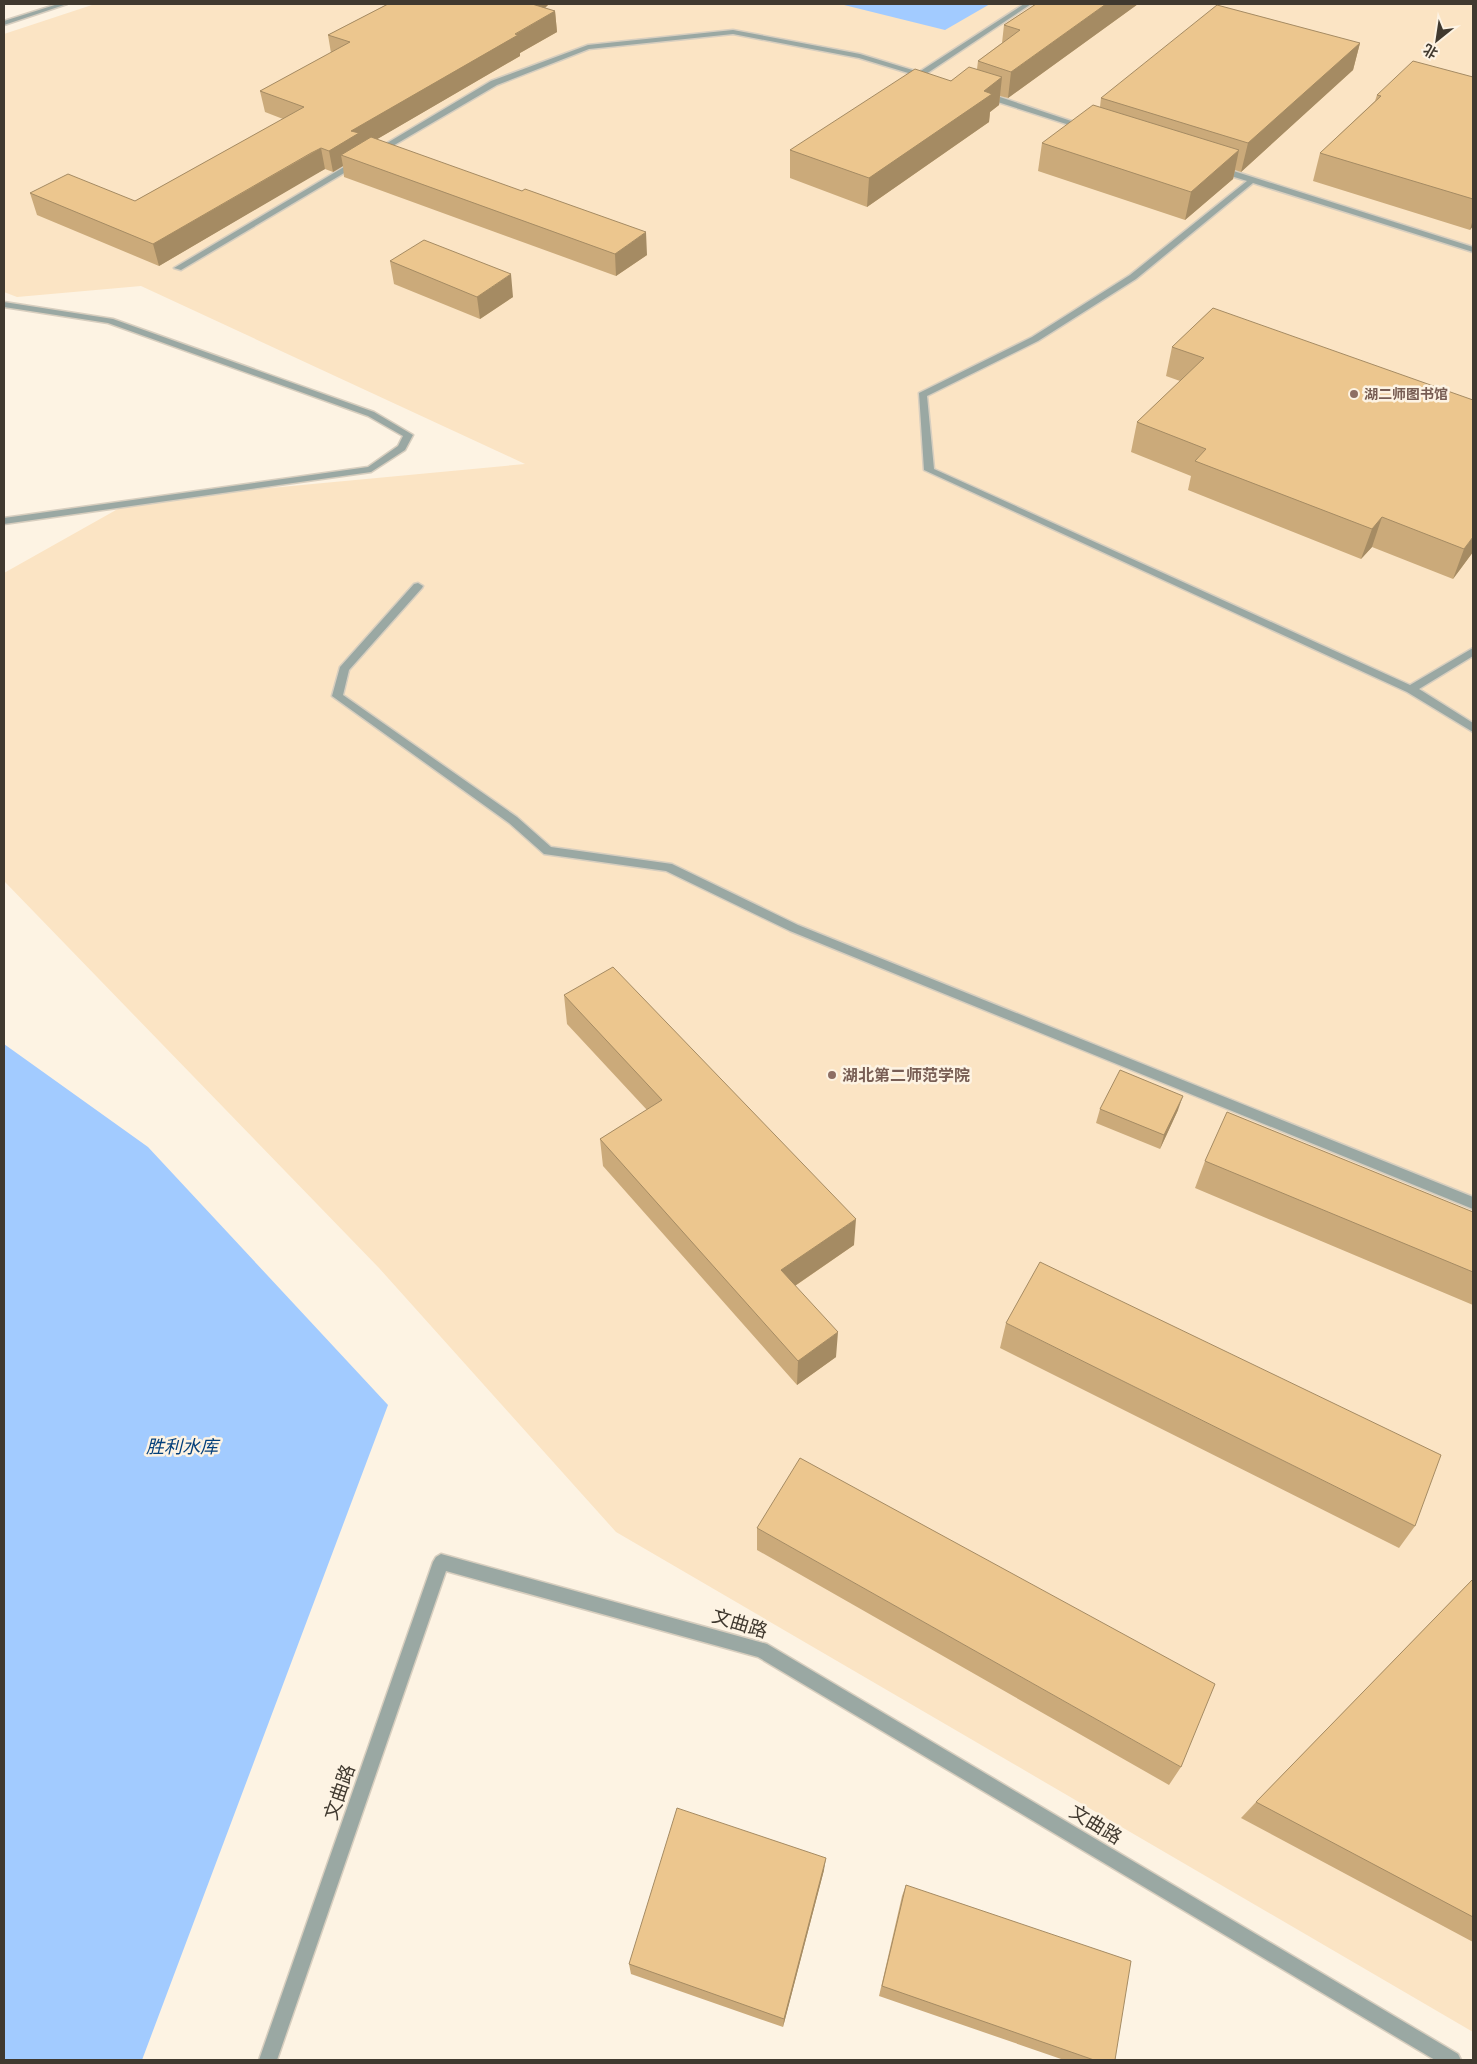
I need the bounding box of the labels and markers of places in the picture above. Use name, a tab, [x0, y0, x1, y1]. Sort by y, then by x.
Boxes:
place label: 湖二师图书馆	[1364, 385, 1448, 403]
marker: 湖二师图书馆	[1348, 388, 1360, 400]
place label: 湖北第二师范学院	[842, 1066, 970, 1085]
marker: 湖北第二师范学院	[826, 1069, 838, 1081]

